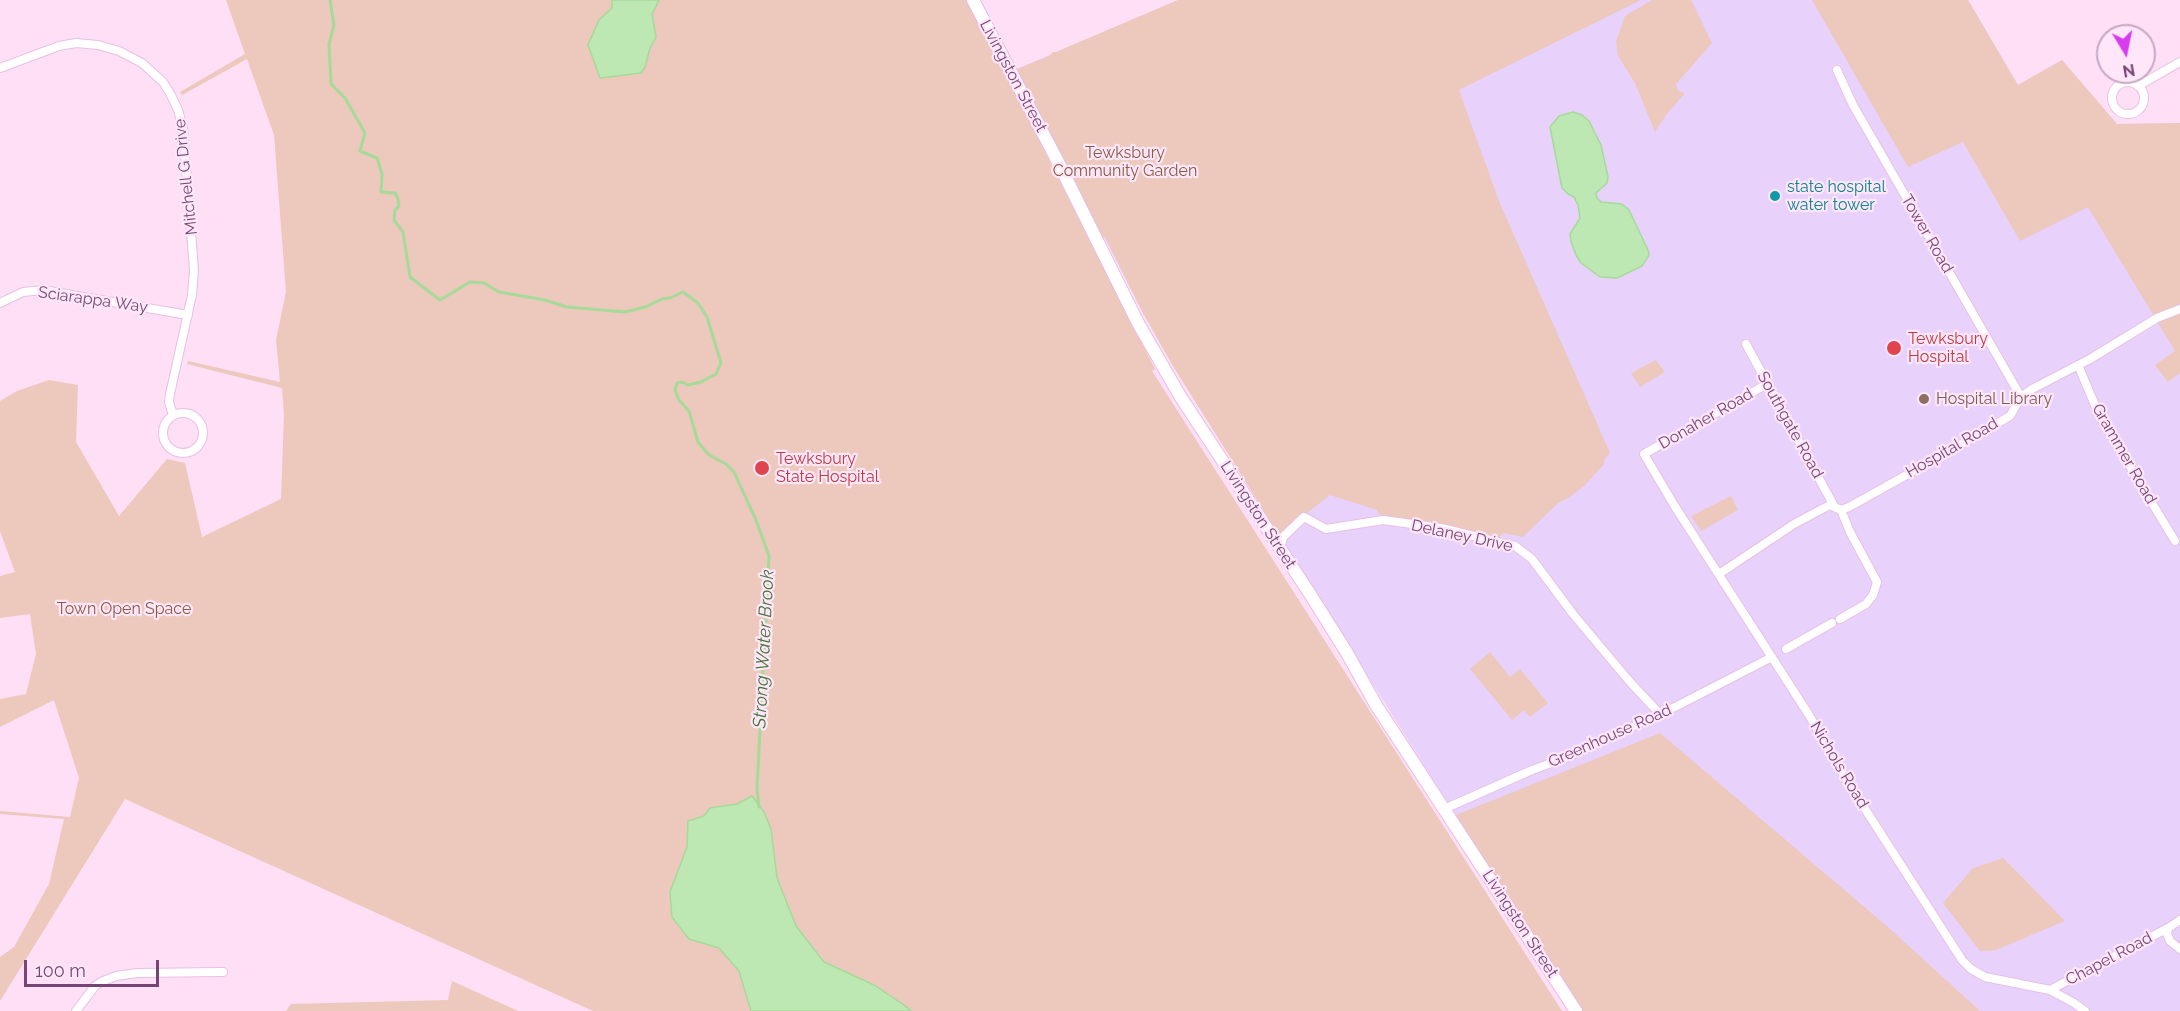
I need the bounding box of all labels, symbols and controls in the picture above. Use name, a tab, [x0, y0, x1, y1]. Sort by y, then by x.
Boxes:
street label: Livingston Street	[975, 17, 1051, 135]
north arrow	[2096, 24, 2156, 84]
text: N	[2121, 60, 2137, 81]
street label: Mitchell G Drive	[170, 118, 202, 236]
park label: Tewksbury Community Garden	[1053, 143, 1197, 181]
place label: state hospital water tower	[1787, 177, 1886, 215]
marker: state hospital water tower	[1768, 189, 1782, 203]
street label: Tower Road	[1897, 191, 1957, 277]
street label: Sciarappa Way	[37, 283, 149, 317]
place label: Tewksbury Hospital	[1908, 329, 1988, 367]
marker: Tewksbury Hospital	[1885, 339, 1903, 357]
street label: Southgate Road	[1753, 368, 1827, 482]
street label: Donaher Road	[1655, 384, 1757, 454]
place label: Hospital Library	[1936, 389, 2052, 409]
marker: Hospital Library	[1917, 392, 1931, 406]
street label: Grammer Road	[2088, 400, 2160, 508]
street label: Hospital Road	[1903, 414, 2001, 482]
place label: Tewksbury State Hospital	[776, 449, 879, 487]
street label: Livingston Street	[1216, 458, 1300, 572]
marker: Tewksbury State Hospital	[753, 459, 771, 477]
street label: Delaney Drive	[1409, 516, 1515, 556]
water label: Strong Water Brook	[749, 569, 779, 729]
park label: Town Open Space	[57, 599, 191, 619]
street label: Greenhouse Road	[1545, 700, 1675, 772]
street label: Nichols Road	[1806, 718, 1872, 812]
street label: Livingston Street	[1478, 867, 1562, 981]
street label: Chapel Road	[2063, 928, 2155, 990]
scale bar	[27, 948, 162, 986]
text: 100 m	[35, 960, 86, 981]

